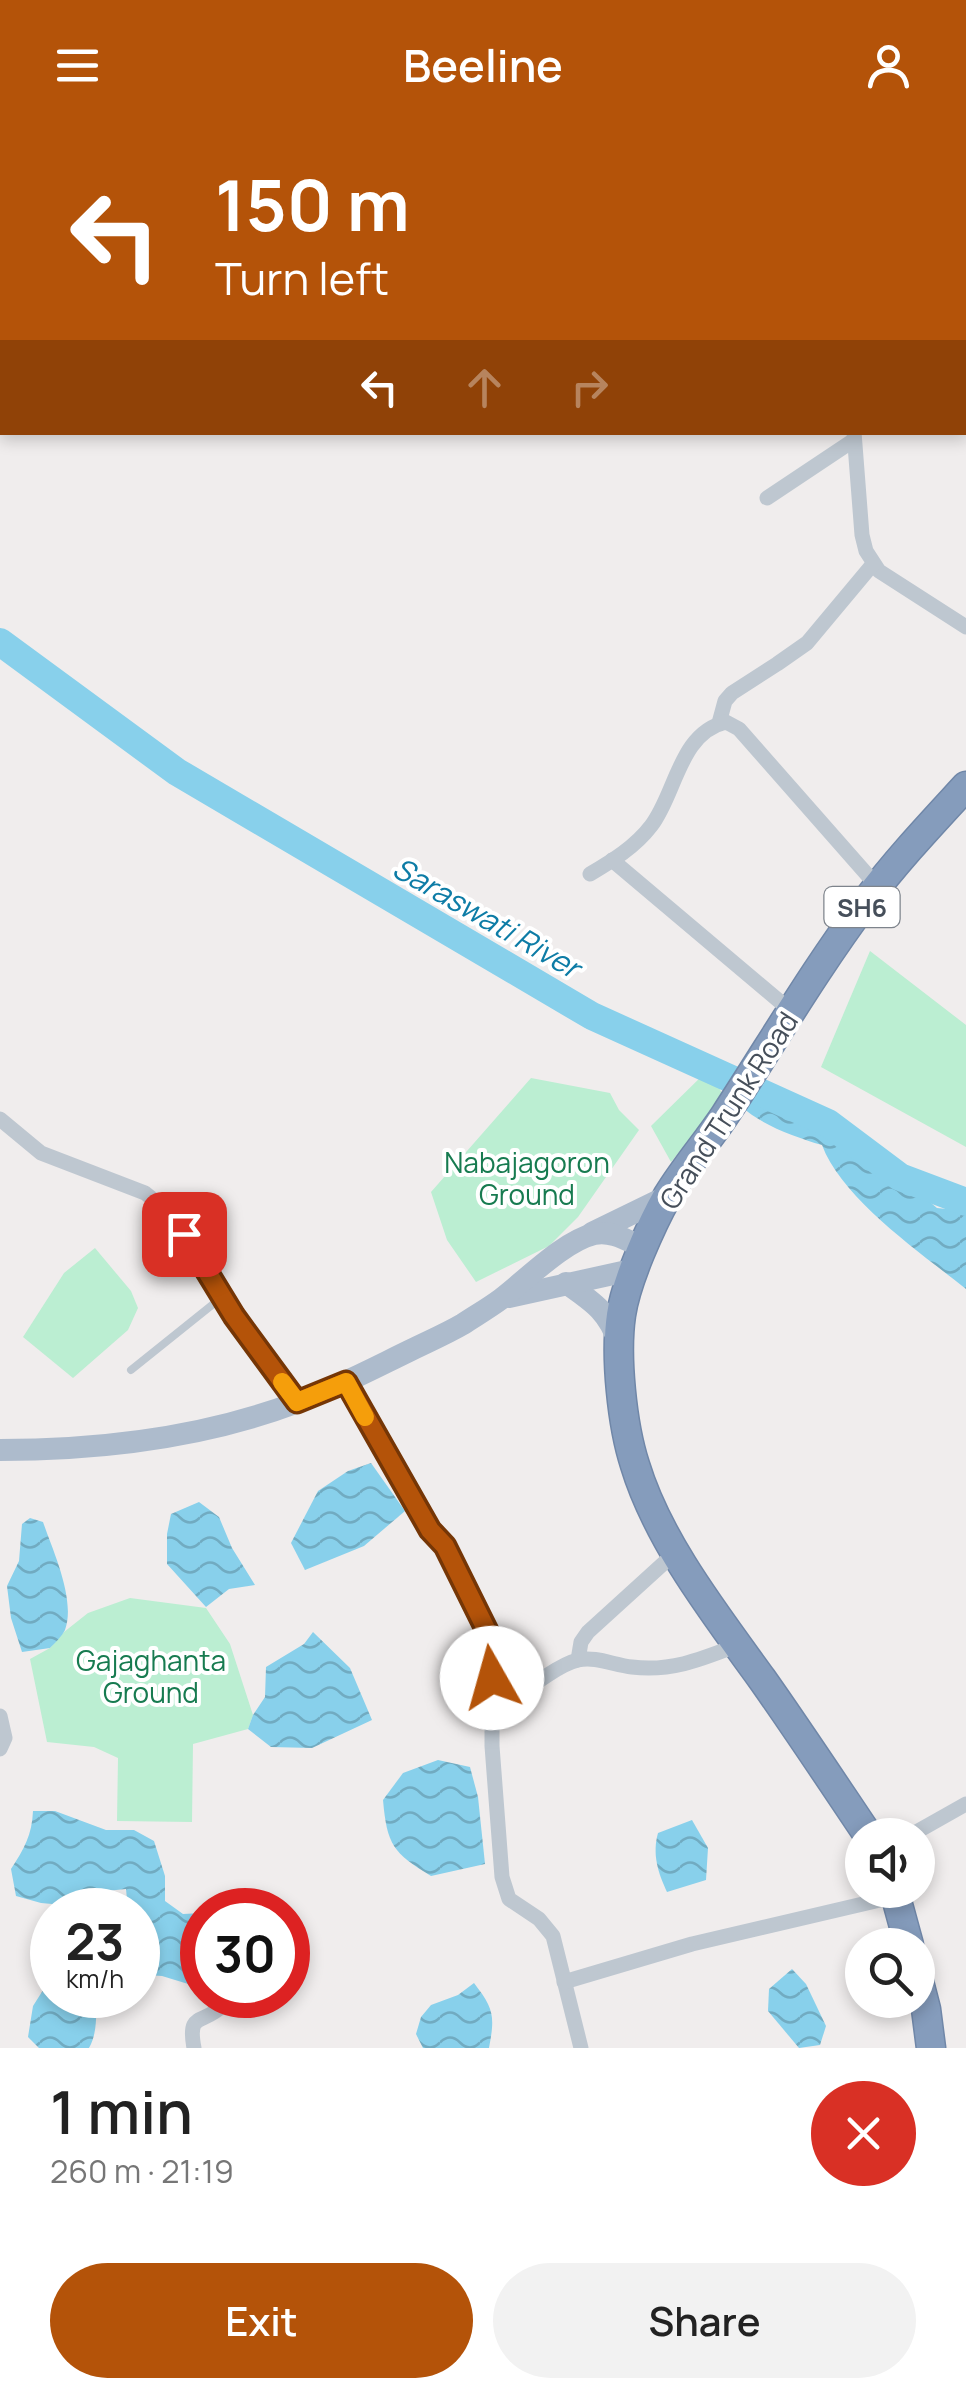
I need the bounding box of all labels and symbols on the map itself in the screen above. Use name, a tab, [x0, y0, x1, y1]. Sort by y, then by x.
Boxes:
water label: Saraswati River	[386, 847, 592, 989]
road number: SH6	[824, 887, 900, 927]
street label: Grand Trunk Road	[650, 1004, 806, 1216]
park label: Nabajagoron Ground	[444, 1143, 610, 1213]
pin	[142, 1192, 227, 1277]
position arrow	[440, 1626, 544, 1730]
park label: Gajaghanta Ground	[76, 1641, 226, 1711]
speed limit sign: 30	[180, 1888, 310, 2018]

